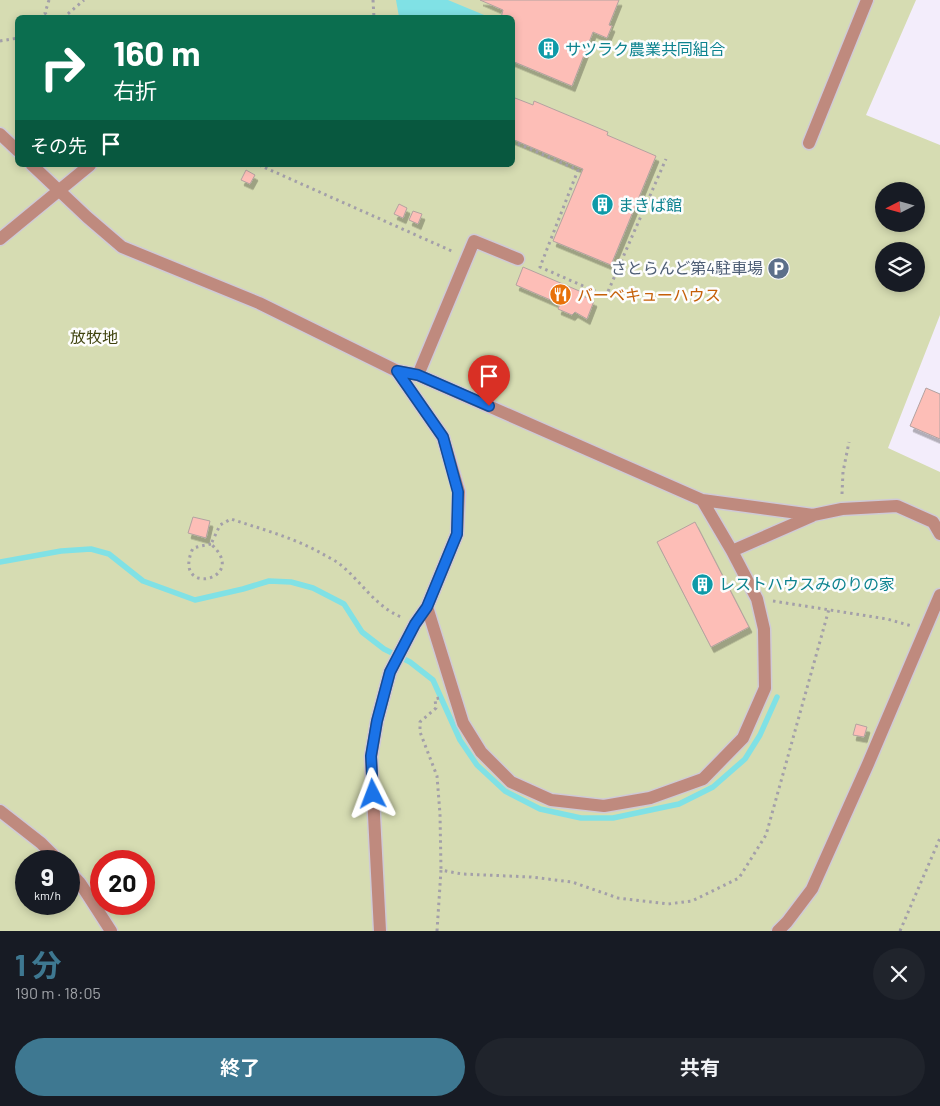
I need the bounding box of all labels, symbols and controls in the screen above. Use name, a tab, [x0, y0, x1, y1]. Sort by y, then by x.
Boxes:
text: 160 m	[113, 31, 200, 73]
icon: right	[30, 35, 95, 100]
building icon: サツラク農業共同組合	[537, 37, 561, 61]
place label: サツラク農業共同組合	[565, 39, 725, 58]
text: 右折	[113, 77, 157, 103]
icon: arrive	[97, 130, 125, 158]
text: その先	[30, 134, 87, 157]
north arrow	[875, 182, 925, 232]
map controls	[875, 182, 925, 292]
building icon: まきば館	[590, 193, 614, 217]
place label: まきば館	[618, 195, 682, 214]
button: layers	[875, 242, 925, 292]
parking icon: さとらんど第4駐車場	[767, 256, 791, 280]
place label: さとらんど第4駐車場	[611, 258, 763, 277]
restaurant icon: バーベキューハウス	[549, 283, 573, 307]
place label: バーベキューハウス	[577, 285, 721, 304]
park label: 放牧地	[70, 327, 118, 346]
pin	[468, 355, 510, 406]
icon: arrive	[475, 362, 503, 390]
building icon: レストハウスみのりの家	[691, 572, 715, 596]
place label: レストハウスみのりの家	[719, 574, 895, 593]
position arrow	[346, 767, 398, 819]
speed limit sign: 20	[90, 850, 155, 915]
text: 9	[41, 861, 54, 891]
text: km/h	[34, 888, 61, 902]
text: 1 分	[15, 946, 62, 982]
button: close	[873, 948, 925, 1000]
text: 190 m · 18:05	[15, 983, 101, 1002]
button: 終了	[15, 1038, 465, 1096]
button: 共有	[475, 1038, 925, 1096]

